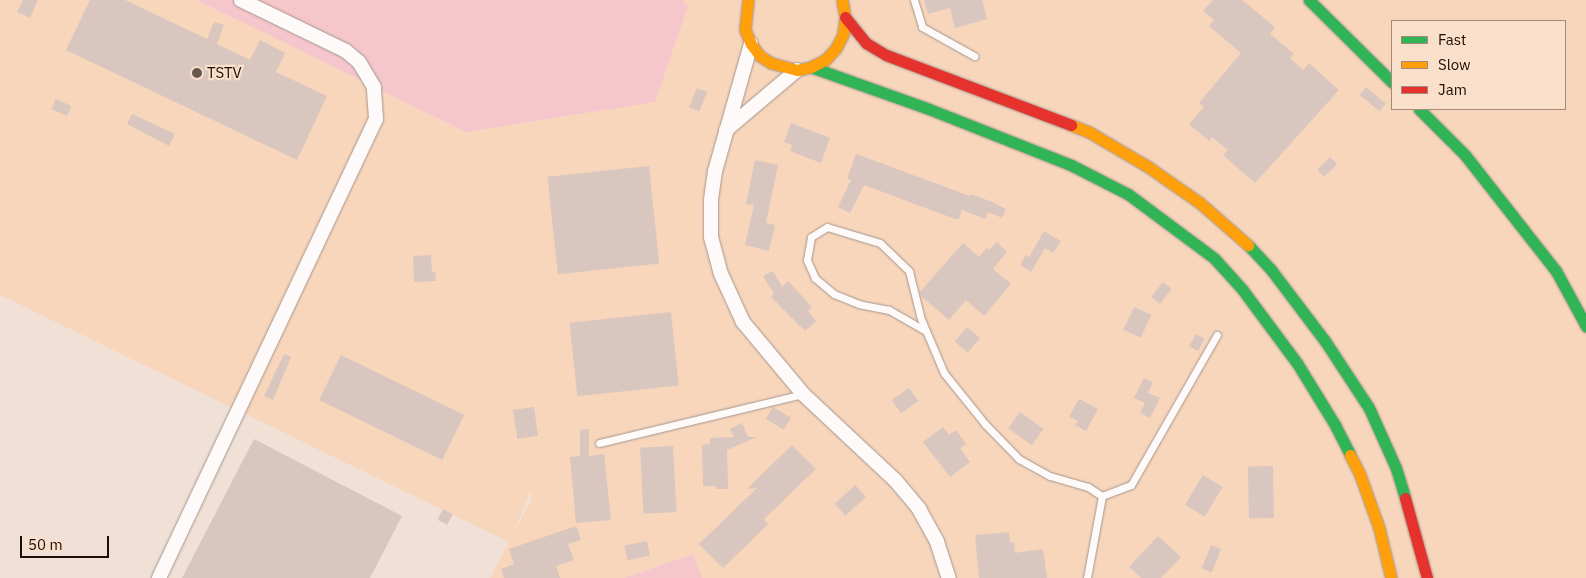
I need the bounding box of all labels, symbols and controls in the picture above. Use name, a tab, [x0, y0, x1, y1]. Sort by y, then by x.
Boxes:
legend	[1391, 20, 1566, 110]
text: Fast	[1438, 30, 1466, 49]
text: Slow	[1438, 55, 1471, 74]
place label: TSTV	[207, 64, 242, 82]
marker: TSTV	[191, 67, 203, 79]
text: Jam	[1438, 80, 1467, 99]
scale bar	[22, 526, 111, 558]
text: 50 m	[28, 535, 63, 554]

